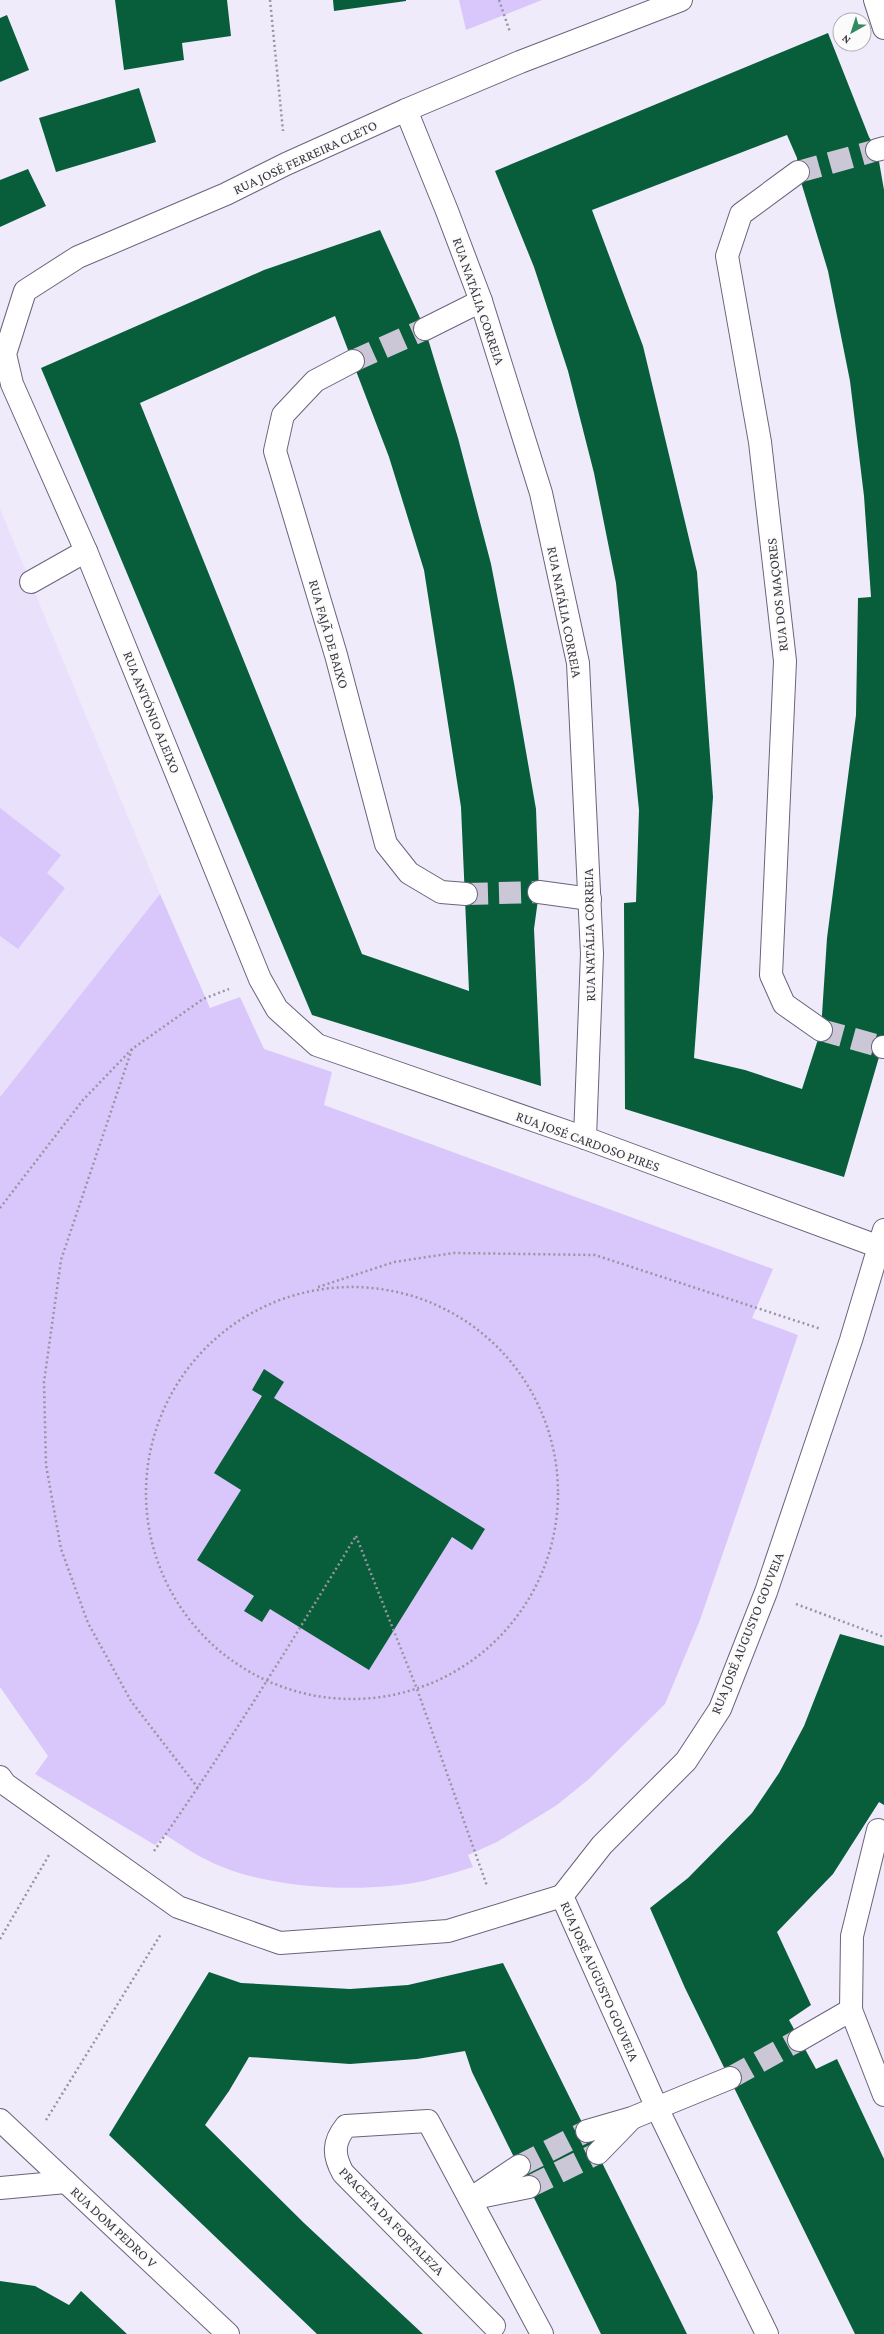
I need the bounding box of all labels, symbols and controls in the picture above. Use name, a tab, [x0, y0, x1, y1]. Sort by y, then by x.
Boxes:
north arrow	[832, 12, 872, 52]
text: N	[839, 32, 852, 47]
street label: RUA JOSÉ FERREIRA CLETO	[231, 117, 379, 197]
street label: RUA NATÁLIA CORREIA	[450, 235, 508, 367]
street label: RUA DOS MAÇORES	[763, 537, 791, 652]
street label: RUA NATÁLIA CORREIA	[544, 545, 586, 679]
street label: RUA FAJÃ DE BAIXO	[306, 578, 352, 690]
street label: RUA ANTÓNIO ALEIXO	[120, 649, 184, 775]
street label: RUA NATÁLIA CORREIA	[580, 868, 598, 1002]
street label: RUA JOSÉ CARDOSO PIRES	[514, 1108, 662, 1175]
street label: RUA JOSÉ AUGUSTO GOUVEIA	[707, 1550, 787, 1716]
street label: RUA JOSÉ AUGUSTO GOUVEIA	[557, 1899, 643, 2063]
street label: PRACETA DA FORTALEZA	[336, 2164, 448, 2278]
street label: RUA DOM PEDRO V	[68, 2183, 160, 2271]

